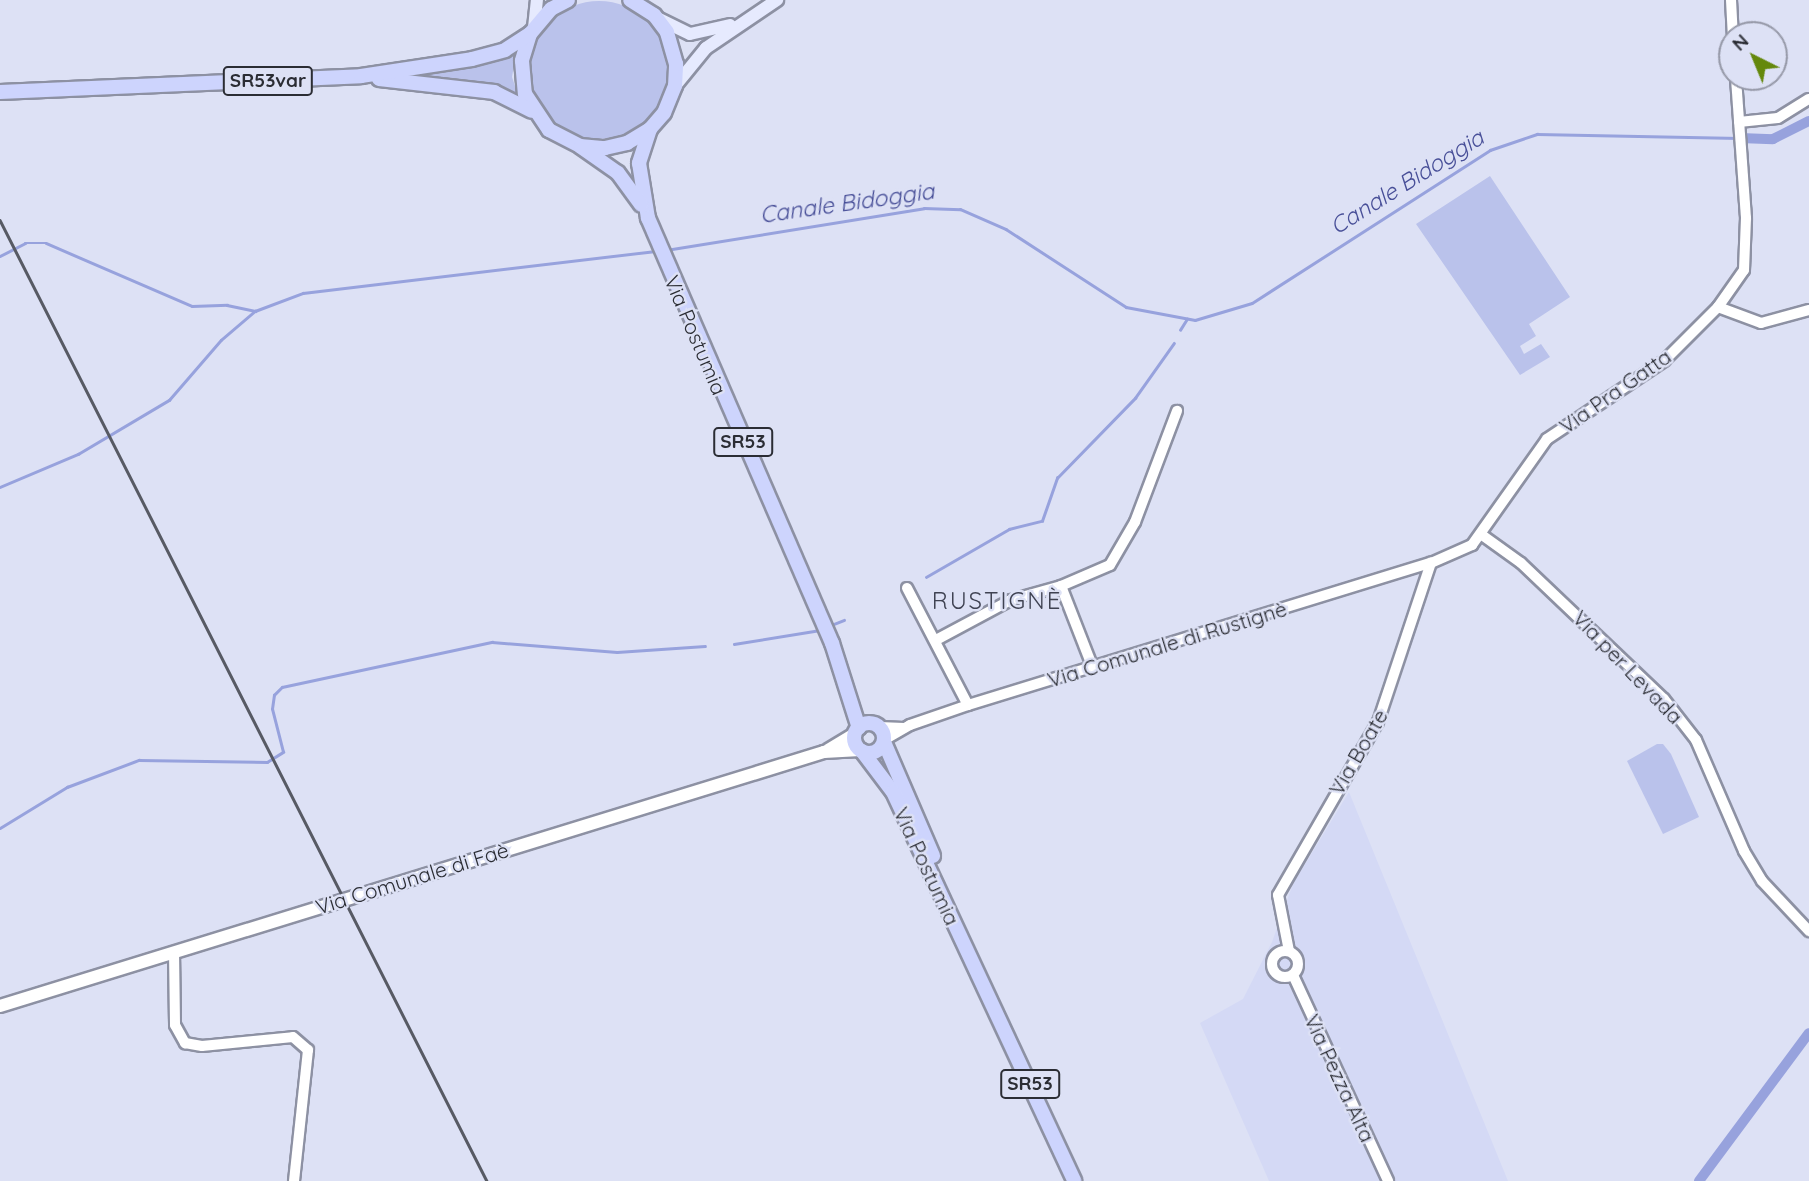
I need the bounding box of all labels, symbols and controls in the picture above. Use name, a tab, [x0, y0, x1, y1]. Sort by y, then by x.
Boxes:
north arrow	[1718, 21, 1788, 91]
text: N	[1727, 29, 1753, 56]
road number: SR53var	[222, 66, 314, 96]
water label: Canale Bidoggia	[1325, 124, 1489, 240]
water label: Canale Bidoggia	[758, 177, 936, 229]
street label: Via Postumia	[660, 272, 732, 398]
street label: Via Pra Gatta	[1554, 343, 1676, 439]
road number: SR53	[712, 426, 774, 458]
district label: RUSTIGNÈ	[933, 587, 1061, 615]
street label: Via Comunale di Rustignè	[1044, 596, 1290, 692]
street label: Via per Levada	[1568, 605, 1688, 729]
street label: Via Boate	[1323, 705, 1393, 799]
street label: Via Postumia	[889, 803, 965, 929]
street label: Via Comunale di Faè	[312, 837, 512, 919]
street label: Via Pezza Alta	[1299, 1010, 1381, 1146]
road number: SR53	[998, 1068, 1062, 1100]

